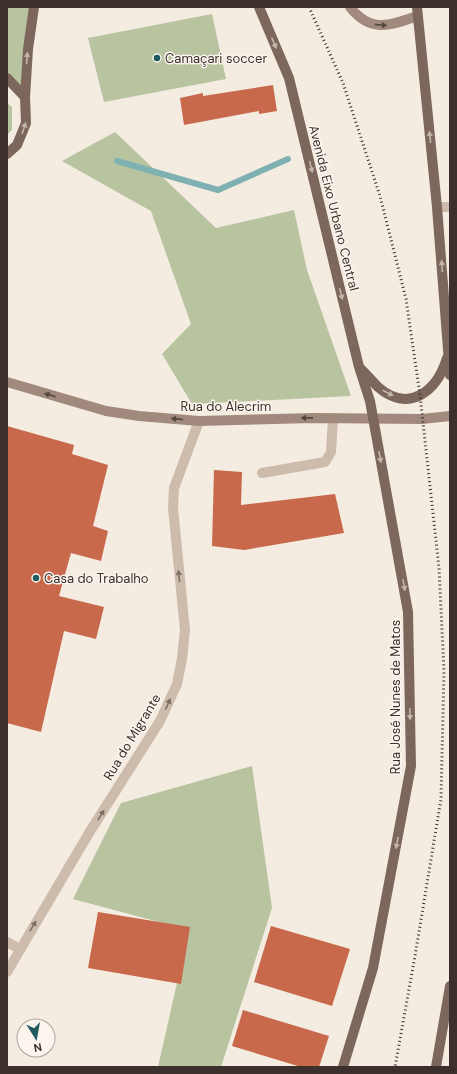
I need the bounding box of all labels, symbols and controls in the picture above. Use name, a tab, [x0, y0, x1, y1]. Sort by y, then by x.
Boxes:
one-way arrow	[375, 21, 387, 28]
one-way arrow	[271, 37, 278, 49]
place label: Camaçari soccer	[165, 50, 267, 67]
one-way arrow	[24, 52, 31, 64]
marker: Camaçari soccer	[152, 53, 162, 63]
one-way arrow	[21, 122, 27, 134]
street label: Avenida Eixo Urbano Central	[305, 123, 363, 293]
one-way arrow	[426, 131, 433, 143]
one-way arrow	[308, 161, 314, 174]
one-way arrow	[438, 260, 445, 272]
one-way arrow	[339, 288, 345, 300]
one-way arrow	[382, 389, 394, 396]
one-way arrow	[43, 392, 55, 398]
street label: Rua do Alecrim	[181, 398, 271, 415]
one-way arrow	[300, 415, 313, 421]
one-way arrow	[171, 416, 183, 423]
one-way arrow	[378, 450, 384, 463]
place label: Casa do Trabalho	[44, 570, 149, 587]
one-way arrow	[176, 570, 183, 583]
marker: Casa do Trabalho	[31, 573, 41, 583]
one-way arrow	[401, 578, 407, 591]
street label: Rua José Nunes de Matos	[387, 620, 404, 774]
street label: Rua do Migrante	[99, 691, 165, 783]
one-way arrow	[165, 698, 171, 709]
one-way arrow	[407, 708, 413, 721]
one-way arrow	[97, 809, 104, 821]
one-way arrow	[393, 837, 399, 849]
one-way arrow	[30, 920, 37, 932]
north arrow	[16, 1018, 56, 1058]
text: N	[33, 1040, 43, 1055]

